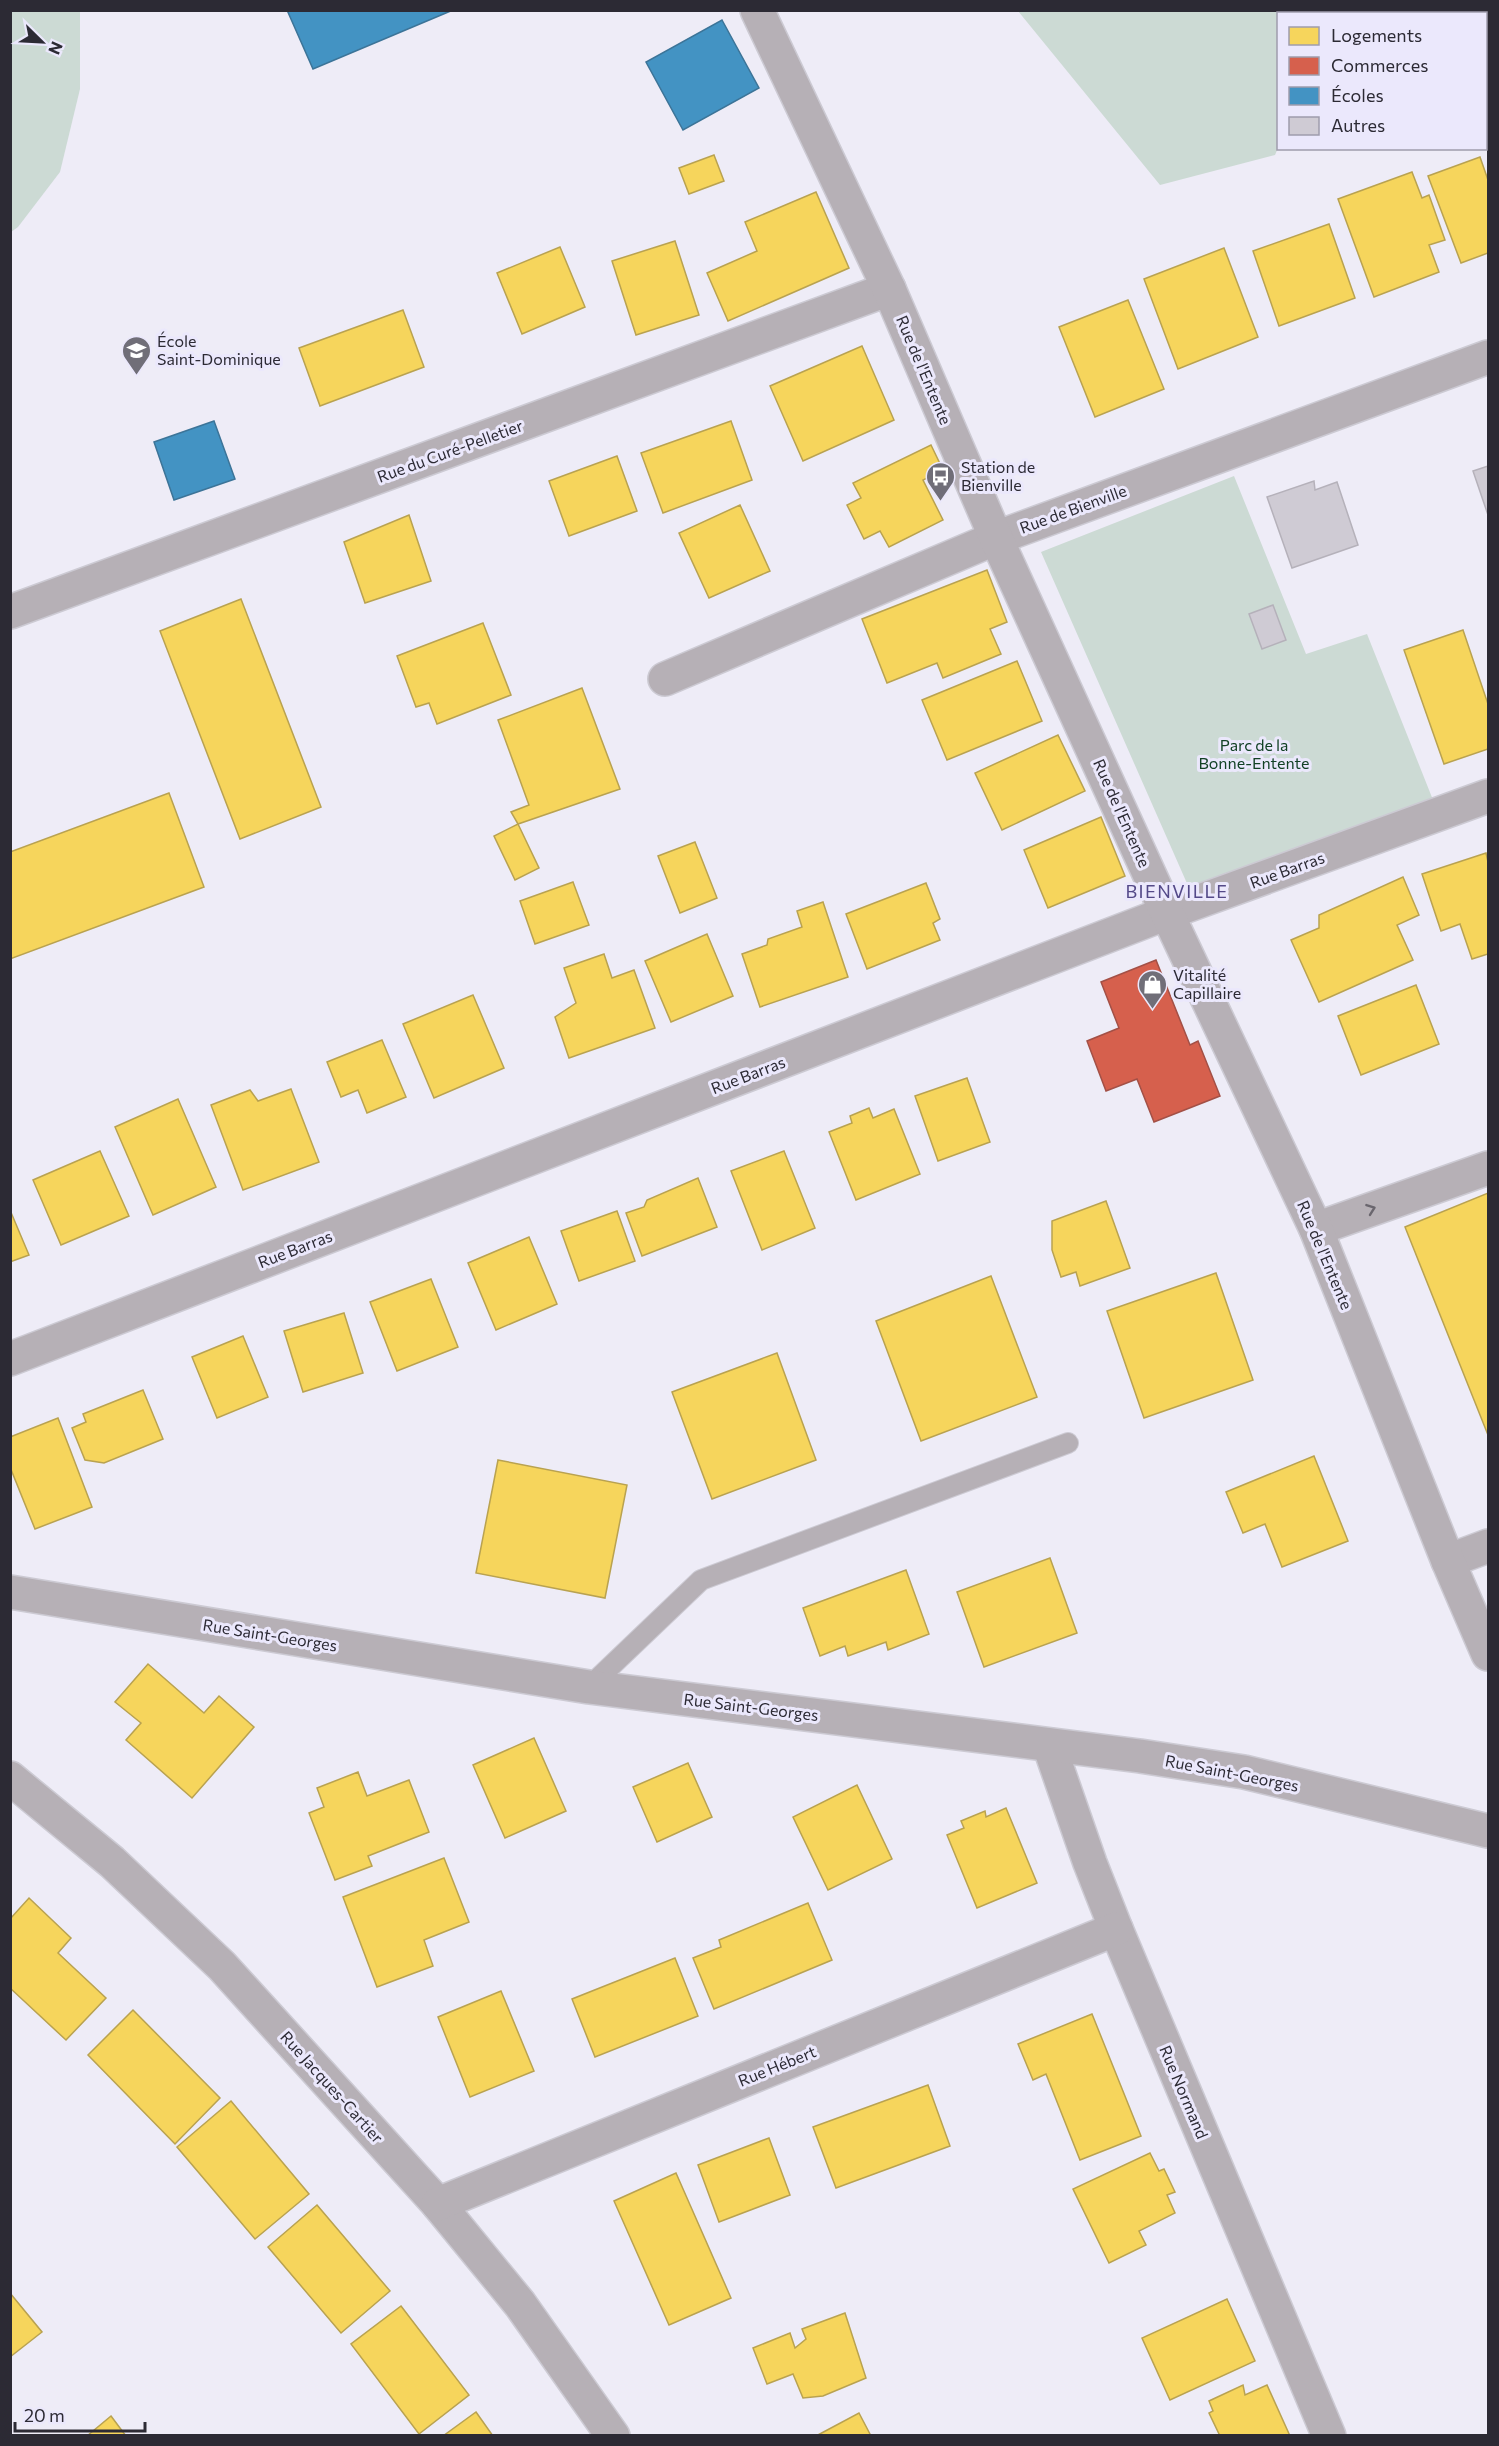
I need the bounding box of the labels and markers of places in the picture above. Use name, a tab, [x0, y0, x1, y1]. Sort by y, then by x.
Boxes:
place label: École Saint-Dominique	[157, 331, 281, 368]
school or university icon: École Saint-Dominique	[120, 334, 152, 376]
place label: Station de Bienville	[961, 457, 1035, 494]
bus stop icon: Station de Bienville	[924, 460, 956, 502]
place label: Vitalité Capillaire	[1173, 965, 1241, 1002]
shop icon: Vitalité Capillaire	[1136, 968, 1168, 1010]

